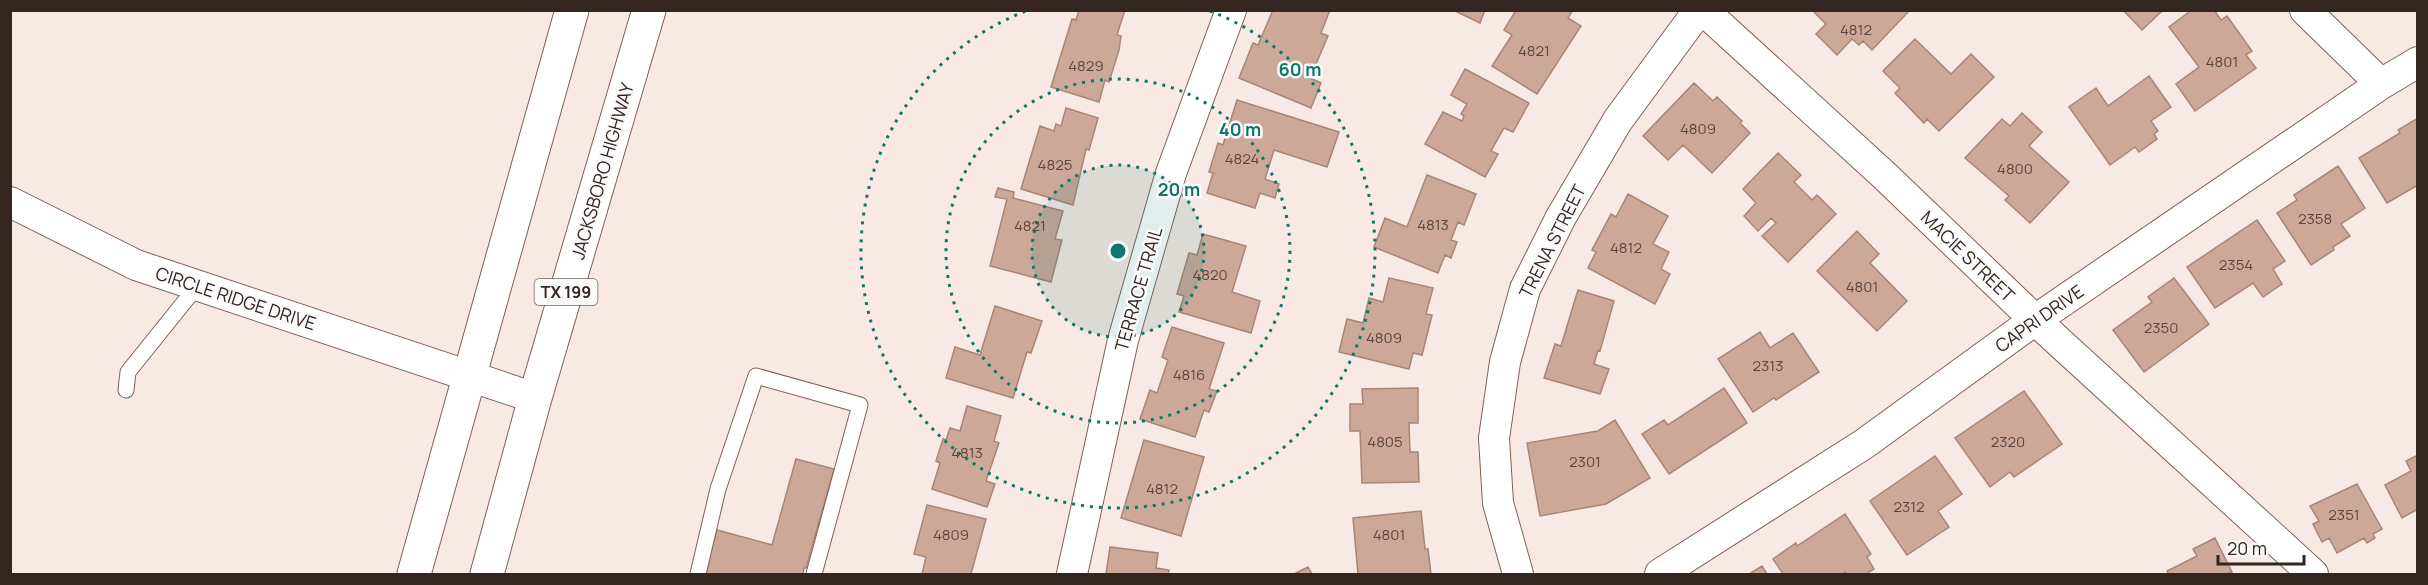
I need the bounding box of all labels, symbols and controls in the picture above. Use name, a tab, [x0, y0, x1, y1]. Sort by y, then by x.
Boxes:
house number: 4812	[1840, 19, 1872, 40]
house number: 4821	[1518, 40, 1550, 61]
house number: 4801	[2206, 51, 2238, 72]
house number: 4829	[1068, 55, 1104, 76]
text: 60 m	[1279, 57, 1321, 81]
street label: JACKSBORO HIGHWAY	[565, 79, 639, 262]
text: 40 m	[1219, 117, 1261, 141]
house number: 4809	[1680, 118, 1716, 139]
house number: 4824	[1225, 148, 1259, 169]
house number: 4825	[1038, 154, 1072, 175]
house number: 4800	[1997, 158, 2033, 179]
text: 20 m	[1158, 177, 1200, 201]
street label: TRENA STREET	[1513, 180, 1591, 302]
street label: MACIE STREET	[1916, 205, 2020, 307]
house number: 2358	[2298, 208, 2332, 229]
house number: 4813	[1417, 214, 1449, 235]
house number: 4821	[1014, 215, 1046, 236]
street label: TERRACE TRAIL	[1109, 224, 1167, 354]
house number: 4812	[1610, 237, 1642, 258]
centre of rings	[1108, 241, 1128, 261]
house number: 2354	[2219, 254, 2253, 275]
street label: CIRCLE RIDGE DRIVE	[153, 261, 319, 335]
house number: 4820	[1192, 264, 1228, 285]
house number: 4801	[1846, 276, 1878, 297]
road number: TX 199	[534, 279, 598, 305]
street label: CAPRI DRIVE	[1990, 279, 2088, 357]
house number: 2350	[2144, 317, 2178, 338]
house number: 4809	[1366, 327, 1402, 348]
house number: 2313	[1753, 355, 1784, 376]
house number: 4816	[1173, 364, 1205, 385]
house number: 4805	[1367, 431, 1403, 452]
house number: 2320	[1991, 431, 2025, 452]
house number: 4813	[951, 442, 983, 463]
house number: 2301	[1569, 451, 1601, 472]
house number: 4812	[1146, 478, 1178, 499]
house number: 2312	[1893, 496, 1925, 517]
house number: 2351	[2328, 504, 2360, 525]
house number: 4809	[933, 524, 969, 545]
house number: 4801	[1373, 524, 1405, 545]
scale bar	[2218, 528, 2304, 566]
text: 20 m	[2227, 536, 2267, 560]

